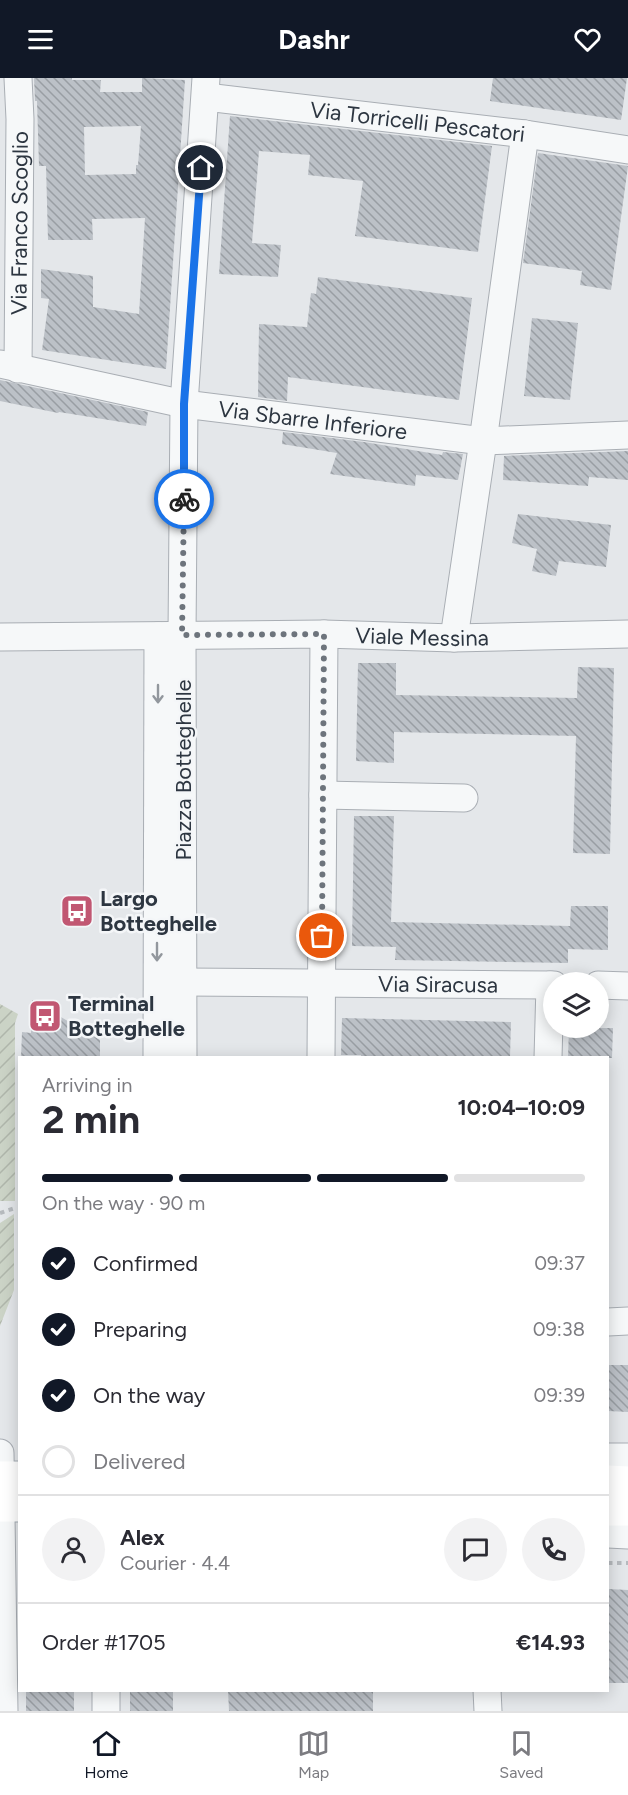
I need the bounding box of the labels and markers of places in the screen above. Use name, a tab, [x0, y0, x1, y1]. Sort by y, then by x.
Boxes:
pin	[175, 142, 226, 193]
place label: Largo Botteghelle	[100, 885, 217, 937]
bus stop icon: Largo Botteghelle	[59, 893, 95, 929]
pin	[296, 910, 347, 961]
place label: Terminal Botteghelle	[68, 990, 185, 1042]
bus stop icon: Terminal Botteghelle	[27, 998, 63, 1034]

